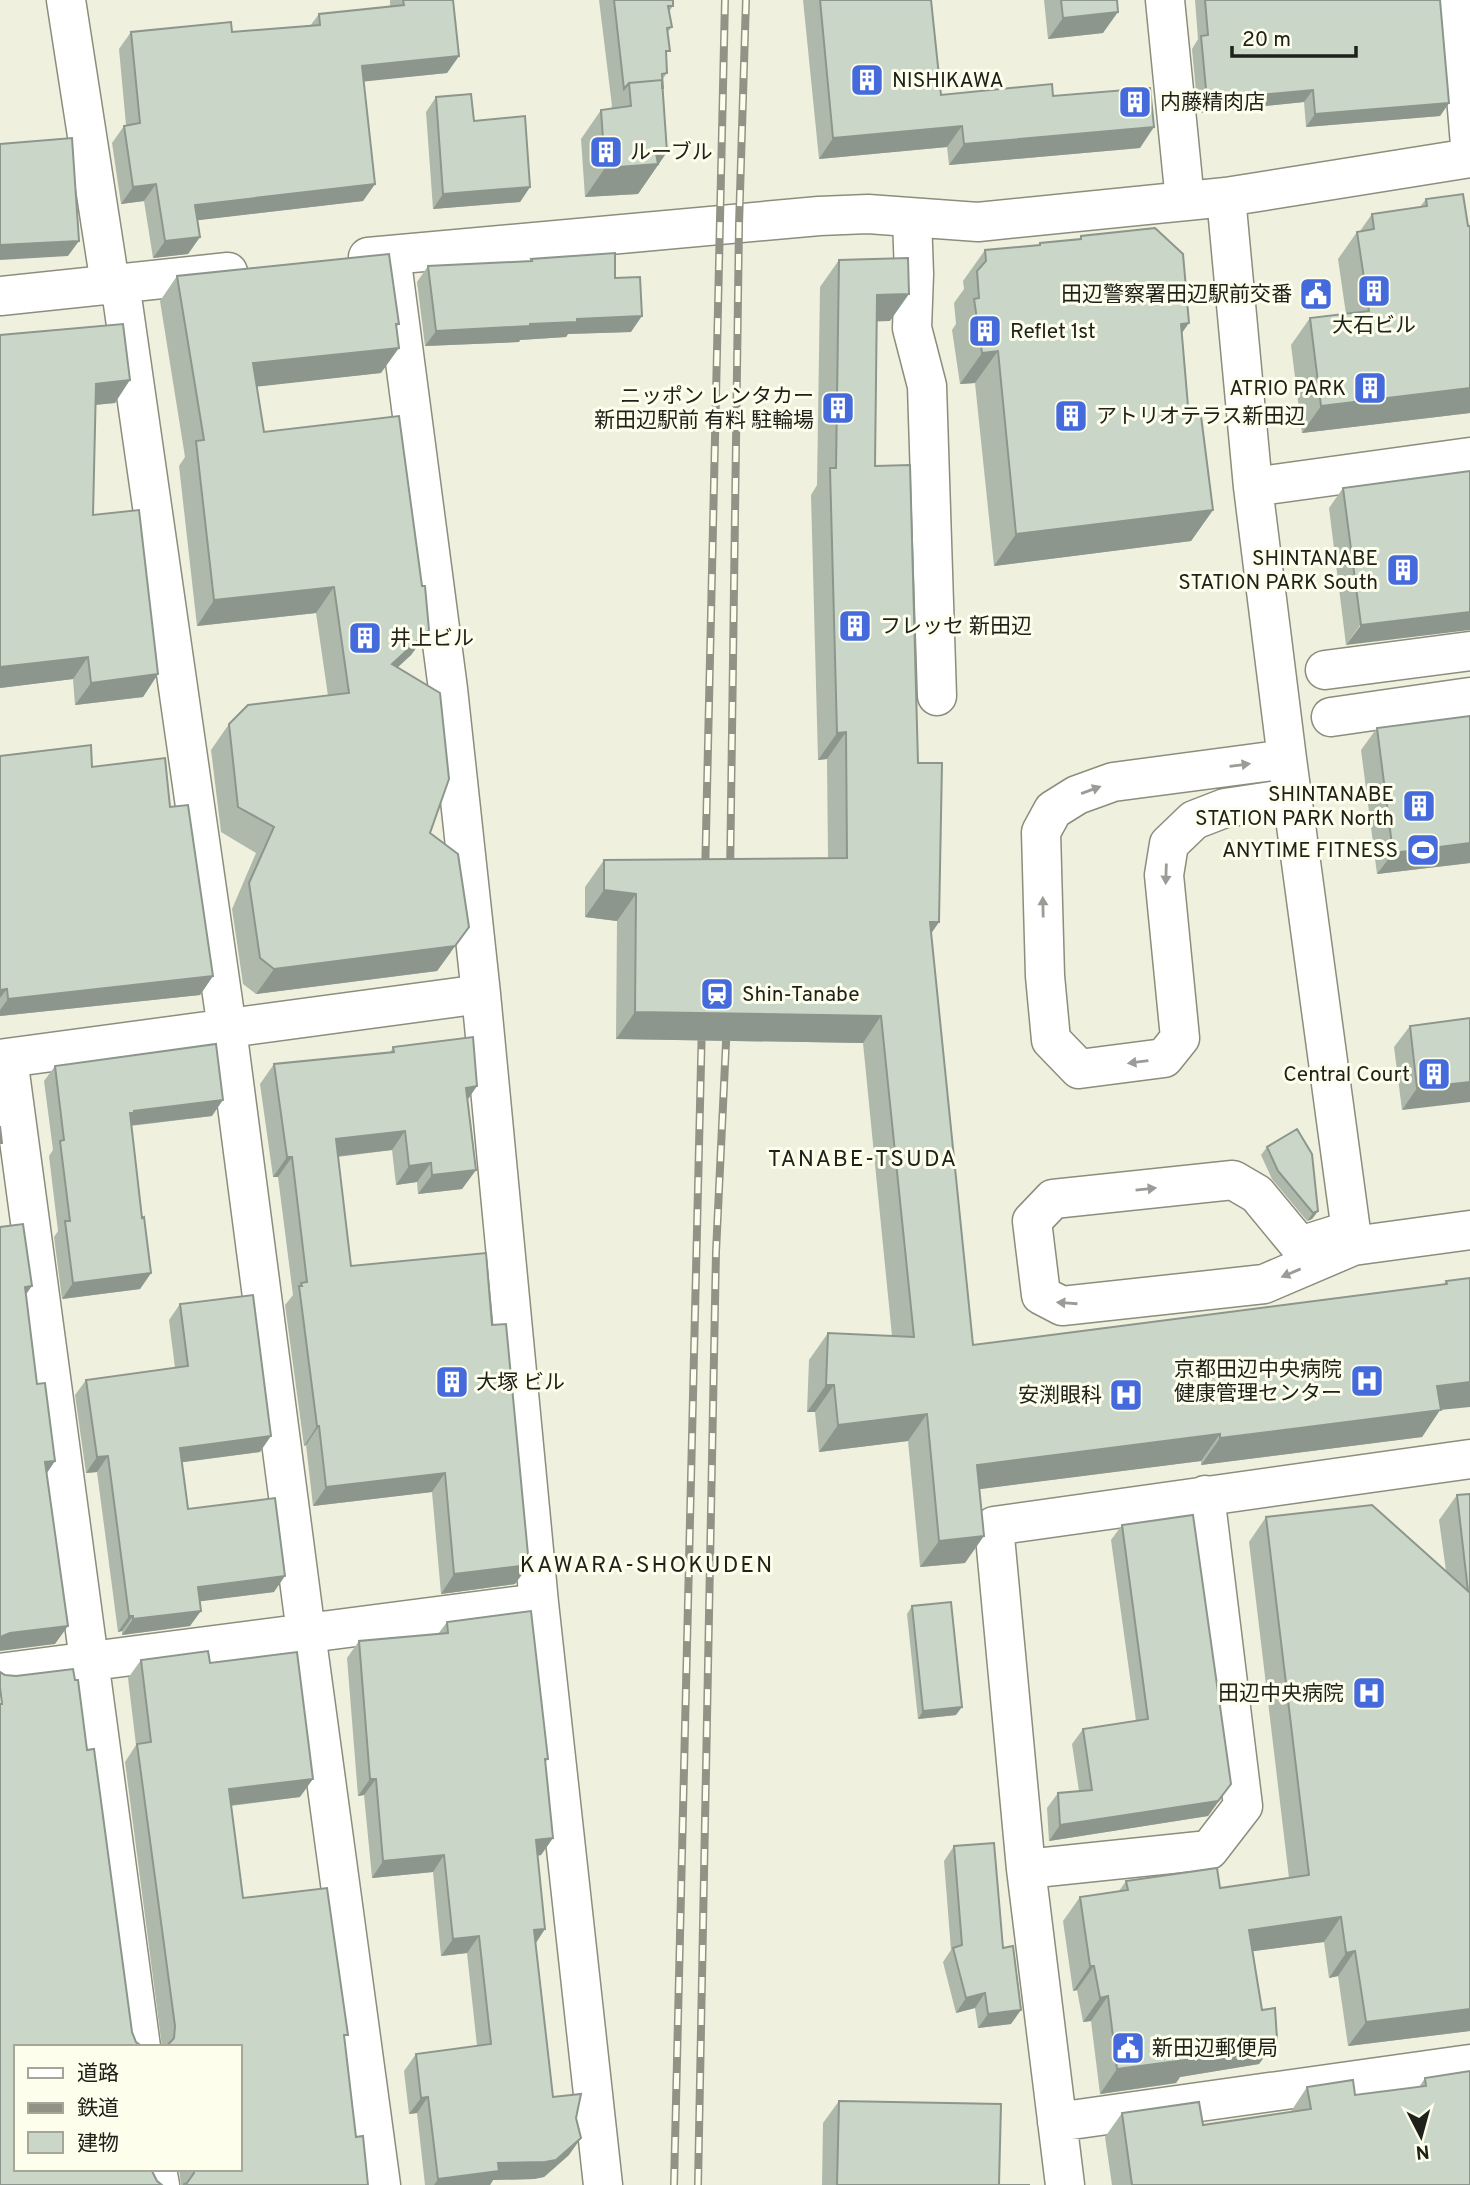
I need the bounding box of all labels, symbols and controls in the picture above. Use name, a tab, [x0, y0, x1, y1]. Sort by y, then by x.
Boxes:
scale bar	[1232, 14, 1356, 58]
text: 20 m	[1242, 27, 1291, 54]
building icon: NISHIKAWA	[848, 61, 886, 99]
place label: NISHIKAWA	[892, 68, 1004, 95]
building icon: 内藤精肉店	[1116, 83, 1154, 121]
place label: 内藤精肉店	[1160, 90, 1265, 117]
building icon: ルーブル	[587, 133, 625, 171]
place label: ルーブル	[630, 140, 713, 167]
building icon: 大石ビル	[1355, 272, 1393, 310]
public building icon: 田辺警察署田辺駅前交番	[1297, 275, 1335, 313]
place label: 田辺警察署田辺駅前交番	[1061, 282, 1292, 309]
building icon: Reflet 1st	[966, 312, 1004, 350]
place label: 大石ビル	[1332, 313, 1416, 340]
place label: Reflet 1st	[1010, 319, 1096, 346]
building icon: ATRIO PARK	[1351, 369, 1389, 407]
place label: ATRIO PARK	[1229, 376, 1346, 403]
place label: ニッポン レンタカー 新田辺駅前 有料 駐輪場	[594, 384, 814, 435]
building icon: ニッポン レンタカー 新田辺駅前 有料 駐輪場	[819, 389, 857, 427]
building icon: アトリオテラス新田辺	[1052, 397, 1090, 435]
place label: アトリオテラス新田辺	[1096, 404, 1306, 431]
place label: SHINTANABE STATION PARK South	[1178, 546, 1378, 597]
building icon: SHINTANABE STATION PARK South	[1384, 551, 1422, 589]
building icon: フレッセ 新田辺	[836, 607, 874, 645]
place label: フレッセ 新田辺	[880, 614, 1032, 641]
building icon: 井上ビル	[346, 619, 384, 657]
place label: 井上ビル	[390, 626, 474, 653]
one-way arrow	[1229, 759, 1251, 770]
place label: SHINTANABE STATION PARK North	[1195, 782, 1394, 833]
one-way arrow	[1081, 784, 1102, 795]
building icon: SHINTANABE STATION PARK North	[1400, 787, 1438, 825]
sports icon: ANYTIME FITNESS	[1404, 831, 1442, 869]
place label: ANYTIME FITNESS	[1222, 838, 1398, 865]
one-way arrow	[1160, 863, 1172, 885]
one-way arrow	[1038, 896, 1049, 918]
station icon: Shin-Tanabe	[698, 975, 736, 1013]
place label: Shin-Tanabe	[742, 982, 860, 1009]
building icon: Central Court	[1415, 1055, 1453, 1093]
one-way arrow	[1127, 1056, 1149, 1067]
place label: Central Court	[1283, 1062, 1410, 1089]
district label: TANABE-TSUDA	[768, 1146, 958, 1175]
one-way arrow	[1136, 1183, 1158, 1194]
one-way arrow	[1280, 1268, 1301, 1279]
one-way arrow	[1056, 1297, 1078, 1308]
place label: 京都田辺中央病院 健康管理センター	[1174, 1357, 1342, 1408]
hospital icon: 京都田辺中央病院 健康管理センター	[1348, 1362, 1386, 1400]
building icon: 大塚 ビル	[433, 1363, 471, 1401]
place label: 大塚 ビル	[476, 1370, 565, 1397]
hospital icon: 安渕眼科	[1107, 1376, 1145, 1414]
place label: 安渕眼科	[1018, 1383, 1102, 1410]
district label: KAWARA-SHOKUDEN	[520, 1552, 774, 1581]
hospital icon: 田辺中央病院	[1350, 1674, 1388, 1712]
place label: 田辺中央病院	[1218, 1681, 1344, 1708]
public building icon: 新田辺郵便局	[1109, 2029, 1147, 2067]
place label: 新田辺郵便局	[1152, 2036, 1278, 2063]
legend	[14, 2045, 242, 2171]
text: 道路	[77, 2061, 119, 2088]
text: 鉄道	[77, 2096, 119, 2123]
north arrow	[1386, 2101, 1456, 2171]
text: 建物	[77, 2131, 119, 2158]
text: N	[1415, 2138, 1431, 2164]

